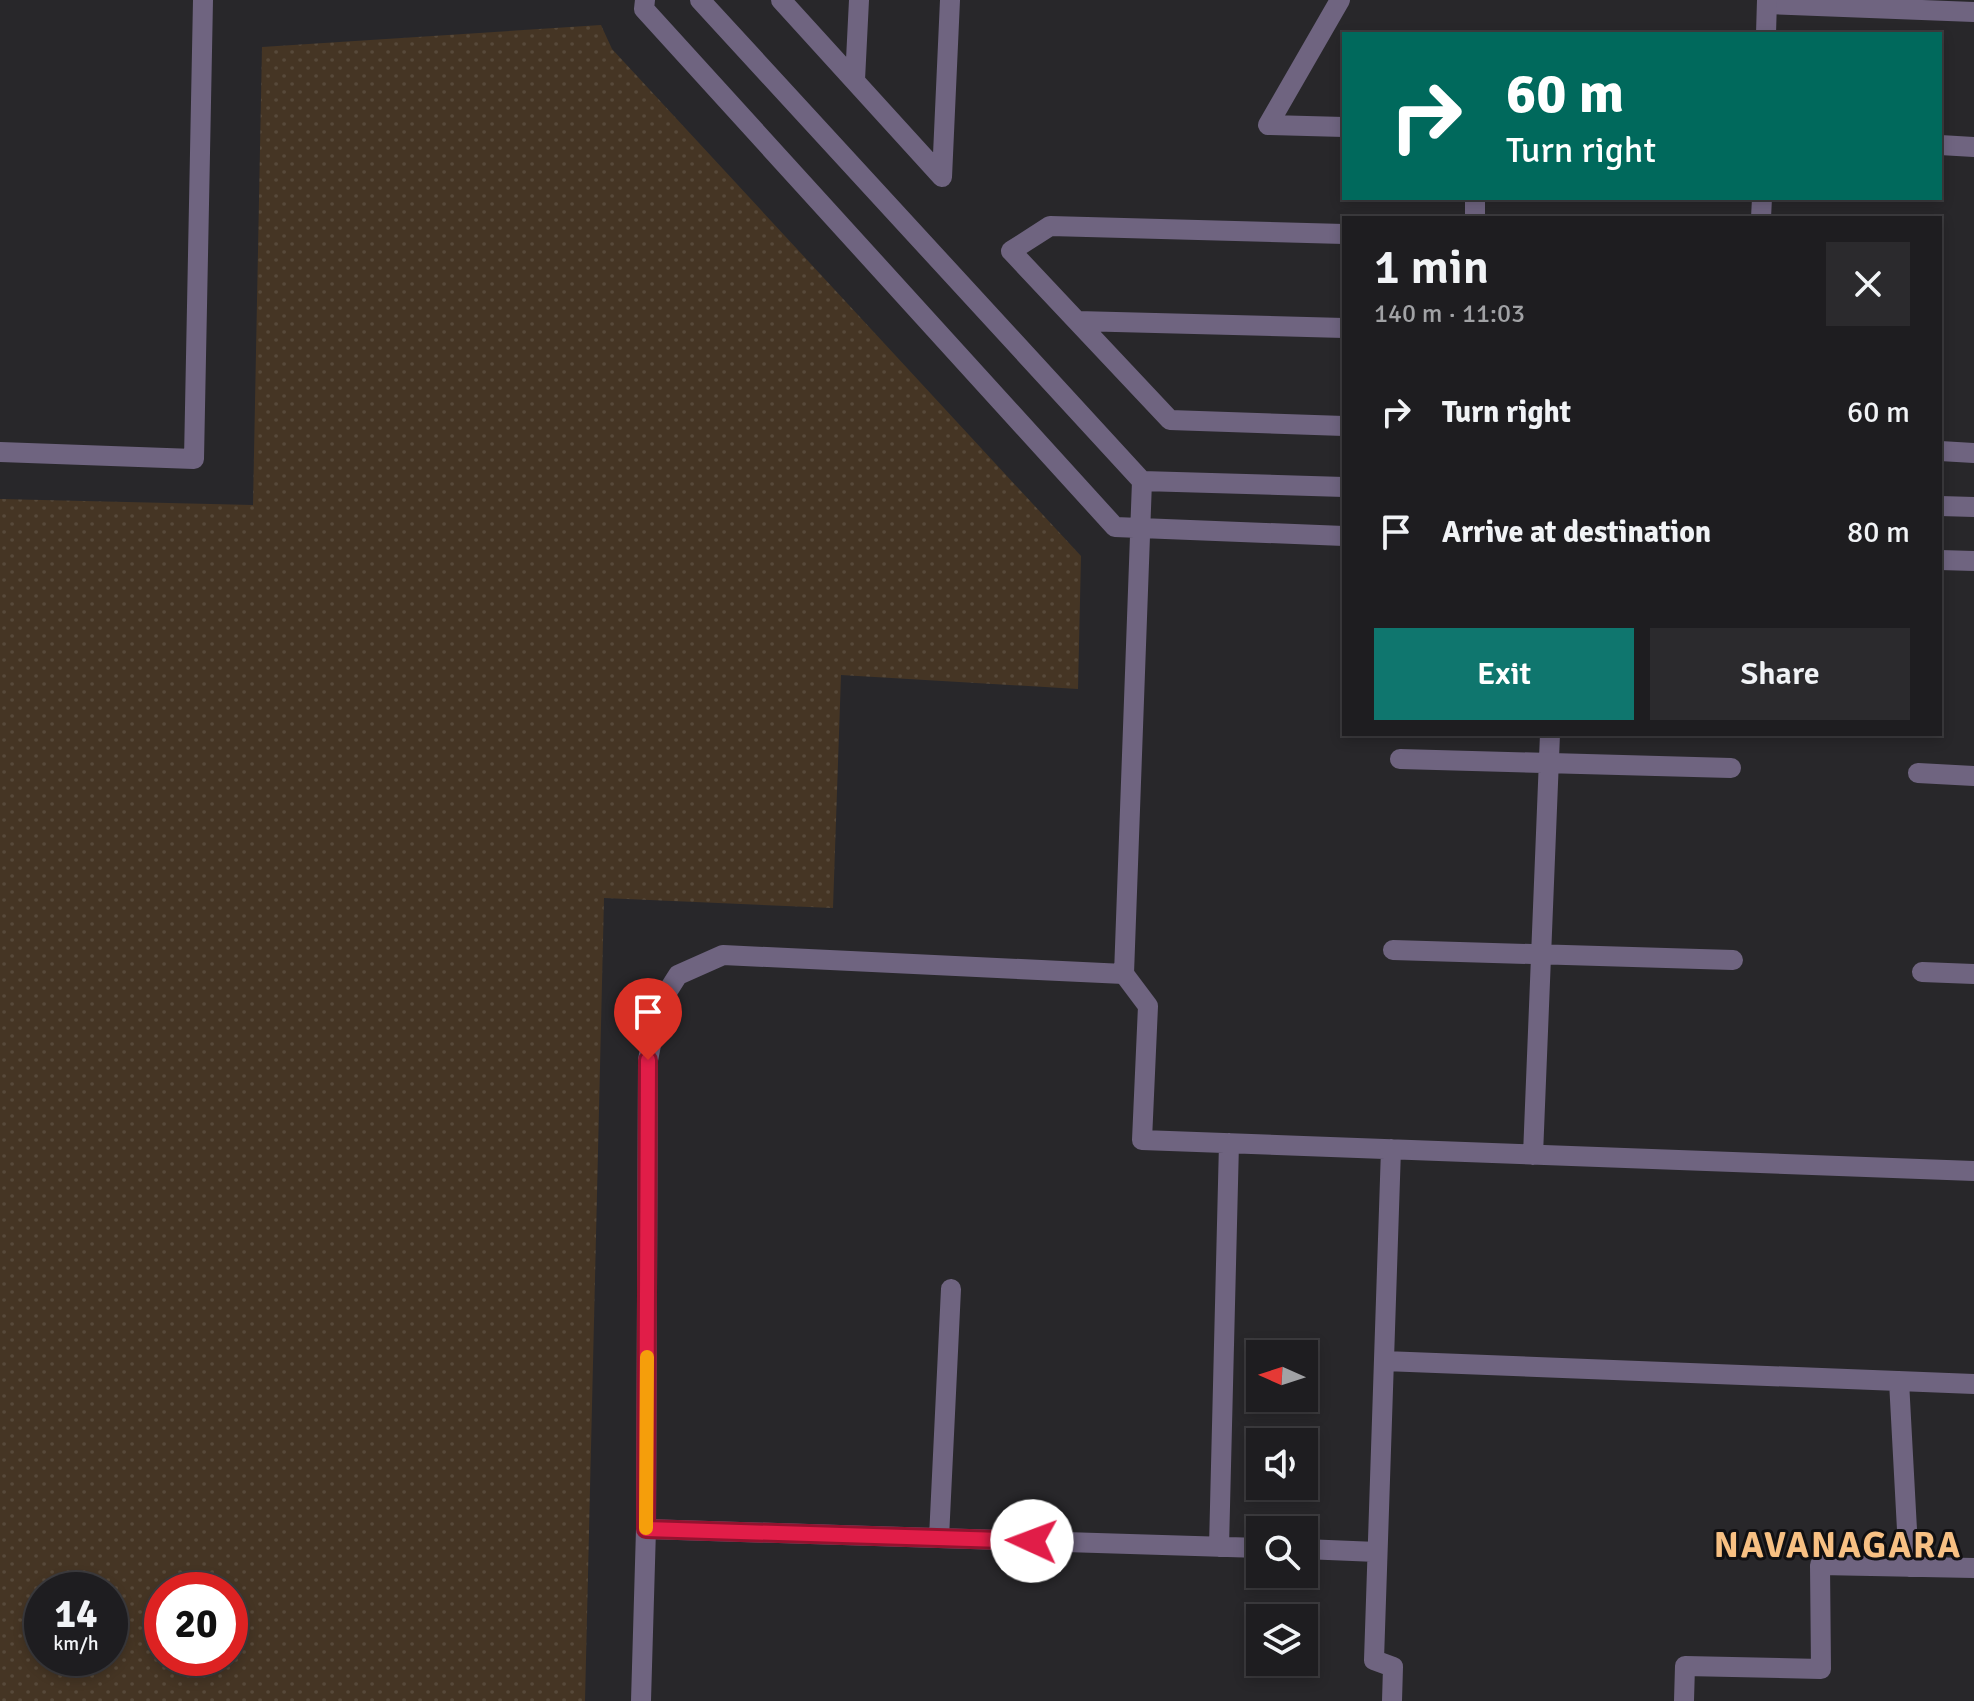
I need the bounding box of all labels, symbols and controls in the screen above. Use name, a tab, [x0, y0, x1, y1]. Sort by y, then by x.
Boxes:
text: 60 m	[1506, 59, 1624, 128]
icon: right	[1374, 64, 1478, 168]
text: Turn right	[1506, 128, 1656, 173]
text: 1 min	[1374, 238, 1489, 297]
button: close	[1826, 242, 1910, 326]
text: 140 m · 11:03	[1374, 298, 1525, 330]
icon: right	[1374, 390, 1418, 434]
text: Turn right	[1442, 394, 1571, 431]
text: 60 m	[1847, 394, 1910, 431]
icon: arrive	[1374, 510, 1418, 554]
text: Arrive at destination	[1442, 514, 1711, 551]
text: 80 m	[1847, 514, 1910, 551]
button: Exit	[1374, 628, 1634, 720]
button: Share	[1650, 628, 1910, 720]
pin	[614, 978, 682, 1060]
icon: arrive	[626, 990, 670, 1034]
north arrow	[1246, 1340, 1318, 1412]
map controls	[1246, 1340, 1318, 1676]
button: sound	[1246, 1428, 1318, 1500]
position arrow	[990, 1499, 1074, 1583]
button: search	[1246, 1516, 1318, 1588]
district label: NAVANAGARA	[1714, 1523, 1962, 1568]
speed limit sign: 20	[144, 1572, 248, 1676]
text: 14	[54, 1589, 98, 1639]
button: layers	[1246, 1604, 1318, 1676]
text: km/h	[53, 1631, 99, 1656]

